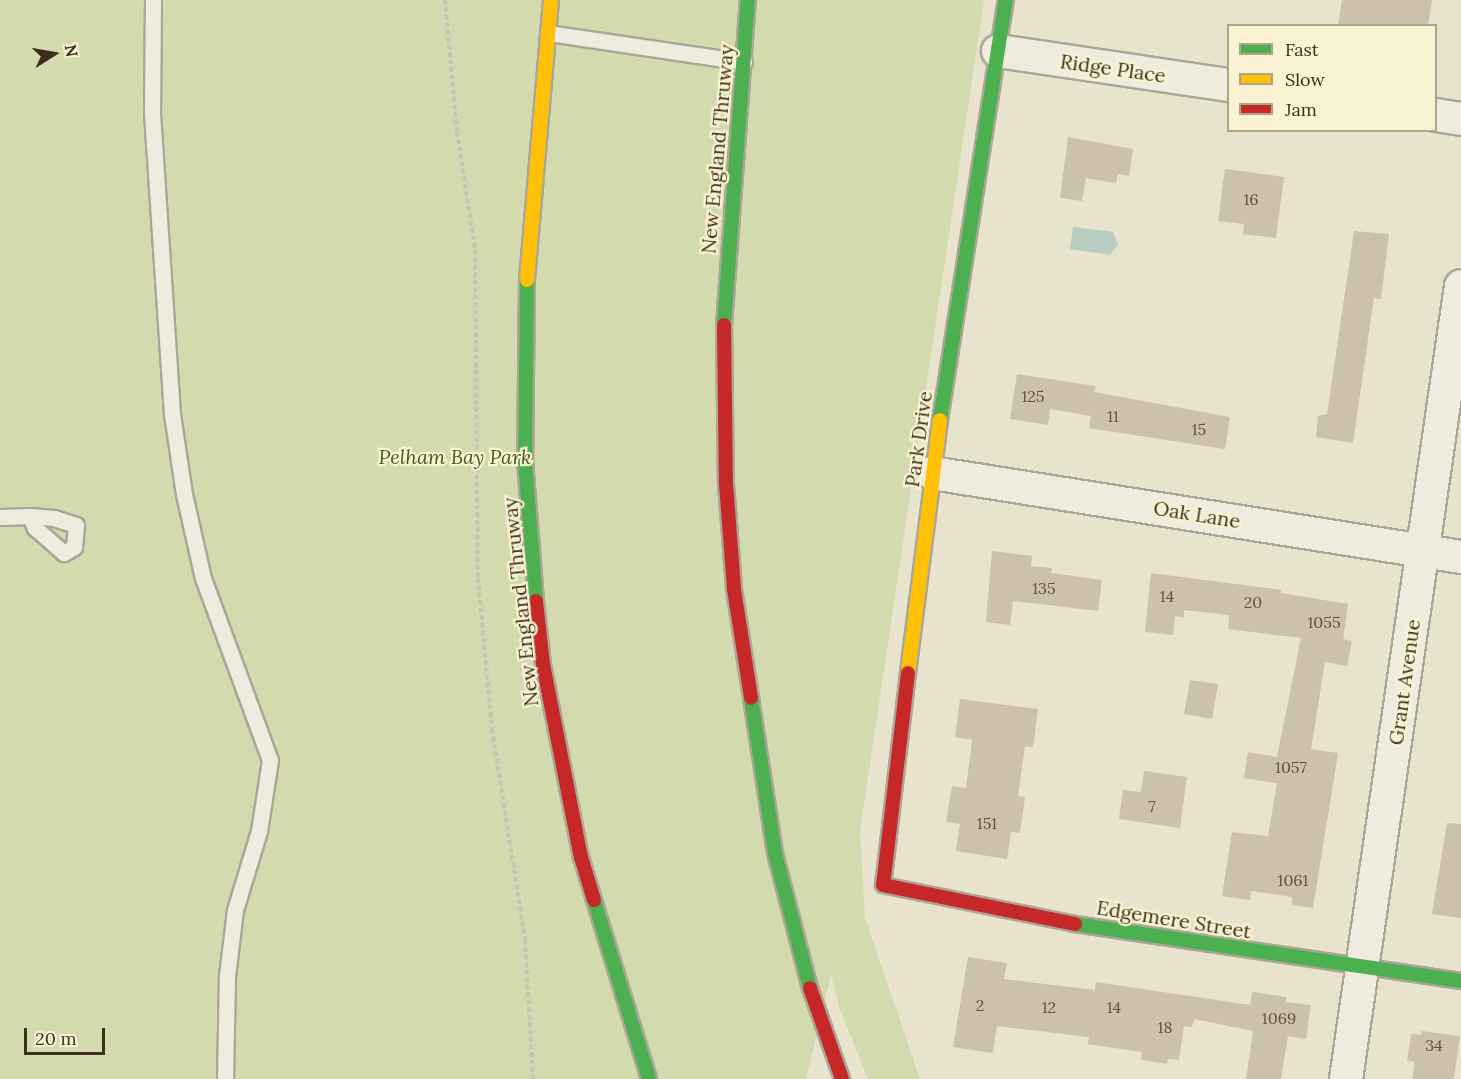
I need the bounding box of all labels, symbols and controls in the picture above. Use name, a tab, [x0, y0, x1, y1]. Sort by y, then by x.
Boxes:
north arrow	[24, 24, 84, 84]
legend	[1227, 24, 1437, 132]
text: Fast	[1285, 38, 1319, 61]
text: N	[61, 43, 83, 59]
street label: New England Thruway	[696, 43, 738, 255]
street label: Ridge Place	[1059, 49, 1167, 87]
text: Slow	[1285, 68, 1325, 91]
text: Jam	[1285, 98, 1317, 121]
house number: 16	[1243, 189, 1259, 209]
house number: 125	[1021, 386, 1045, 406]
street label: Park Drive	[899, 389, 937, 489]
house number: 11	[1107, 406, 1119, 426]
house number: 15	[1192, 419, 1206, 439]
park label: Pelham Bay Park	[379, 444, 531, 468]
street label: Oak Lane	[1152, 495, 1242, 533]
street label: New England Thruway	[497, 496, 543, 708]
house number: 135	[1032, 578, 1056, 598]
house number: 14	[1160, 586, 1174, 606]
house number: 20	[1244, 592, 1262, 612]
house number: 1055	[1307, 612, 1341, 632]
street label: Grant Avenue	[1383, 617, 1425, 747]
house number: 1057	[1275, 757, 1307, 777]
house number: 7	[1148, 796, 1156, 816]
house number: 151	[977, 813, 997, 833]
house number: 1061	[1278, 870, 1308, 890]
street label: Edgemere Street	[1095, 895, 1253, 943]
house number: 2	[976, 995, 984, 1015]
house number: 12	[1042, 997, 1056, 1017]
house number: 14	[1107, 997, 1121, 1017]
house number: 1069	[1262, 1008, 1296, 1028]
scale bar	[27, 1016, 108, 1054]
house number: 18	[1158, 1017, 1172, 1037]
text: 20 m	[35, 1027, 77, 1050]
house number: 34	[1425, 1035, 1443, 1055]

